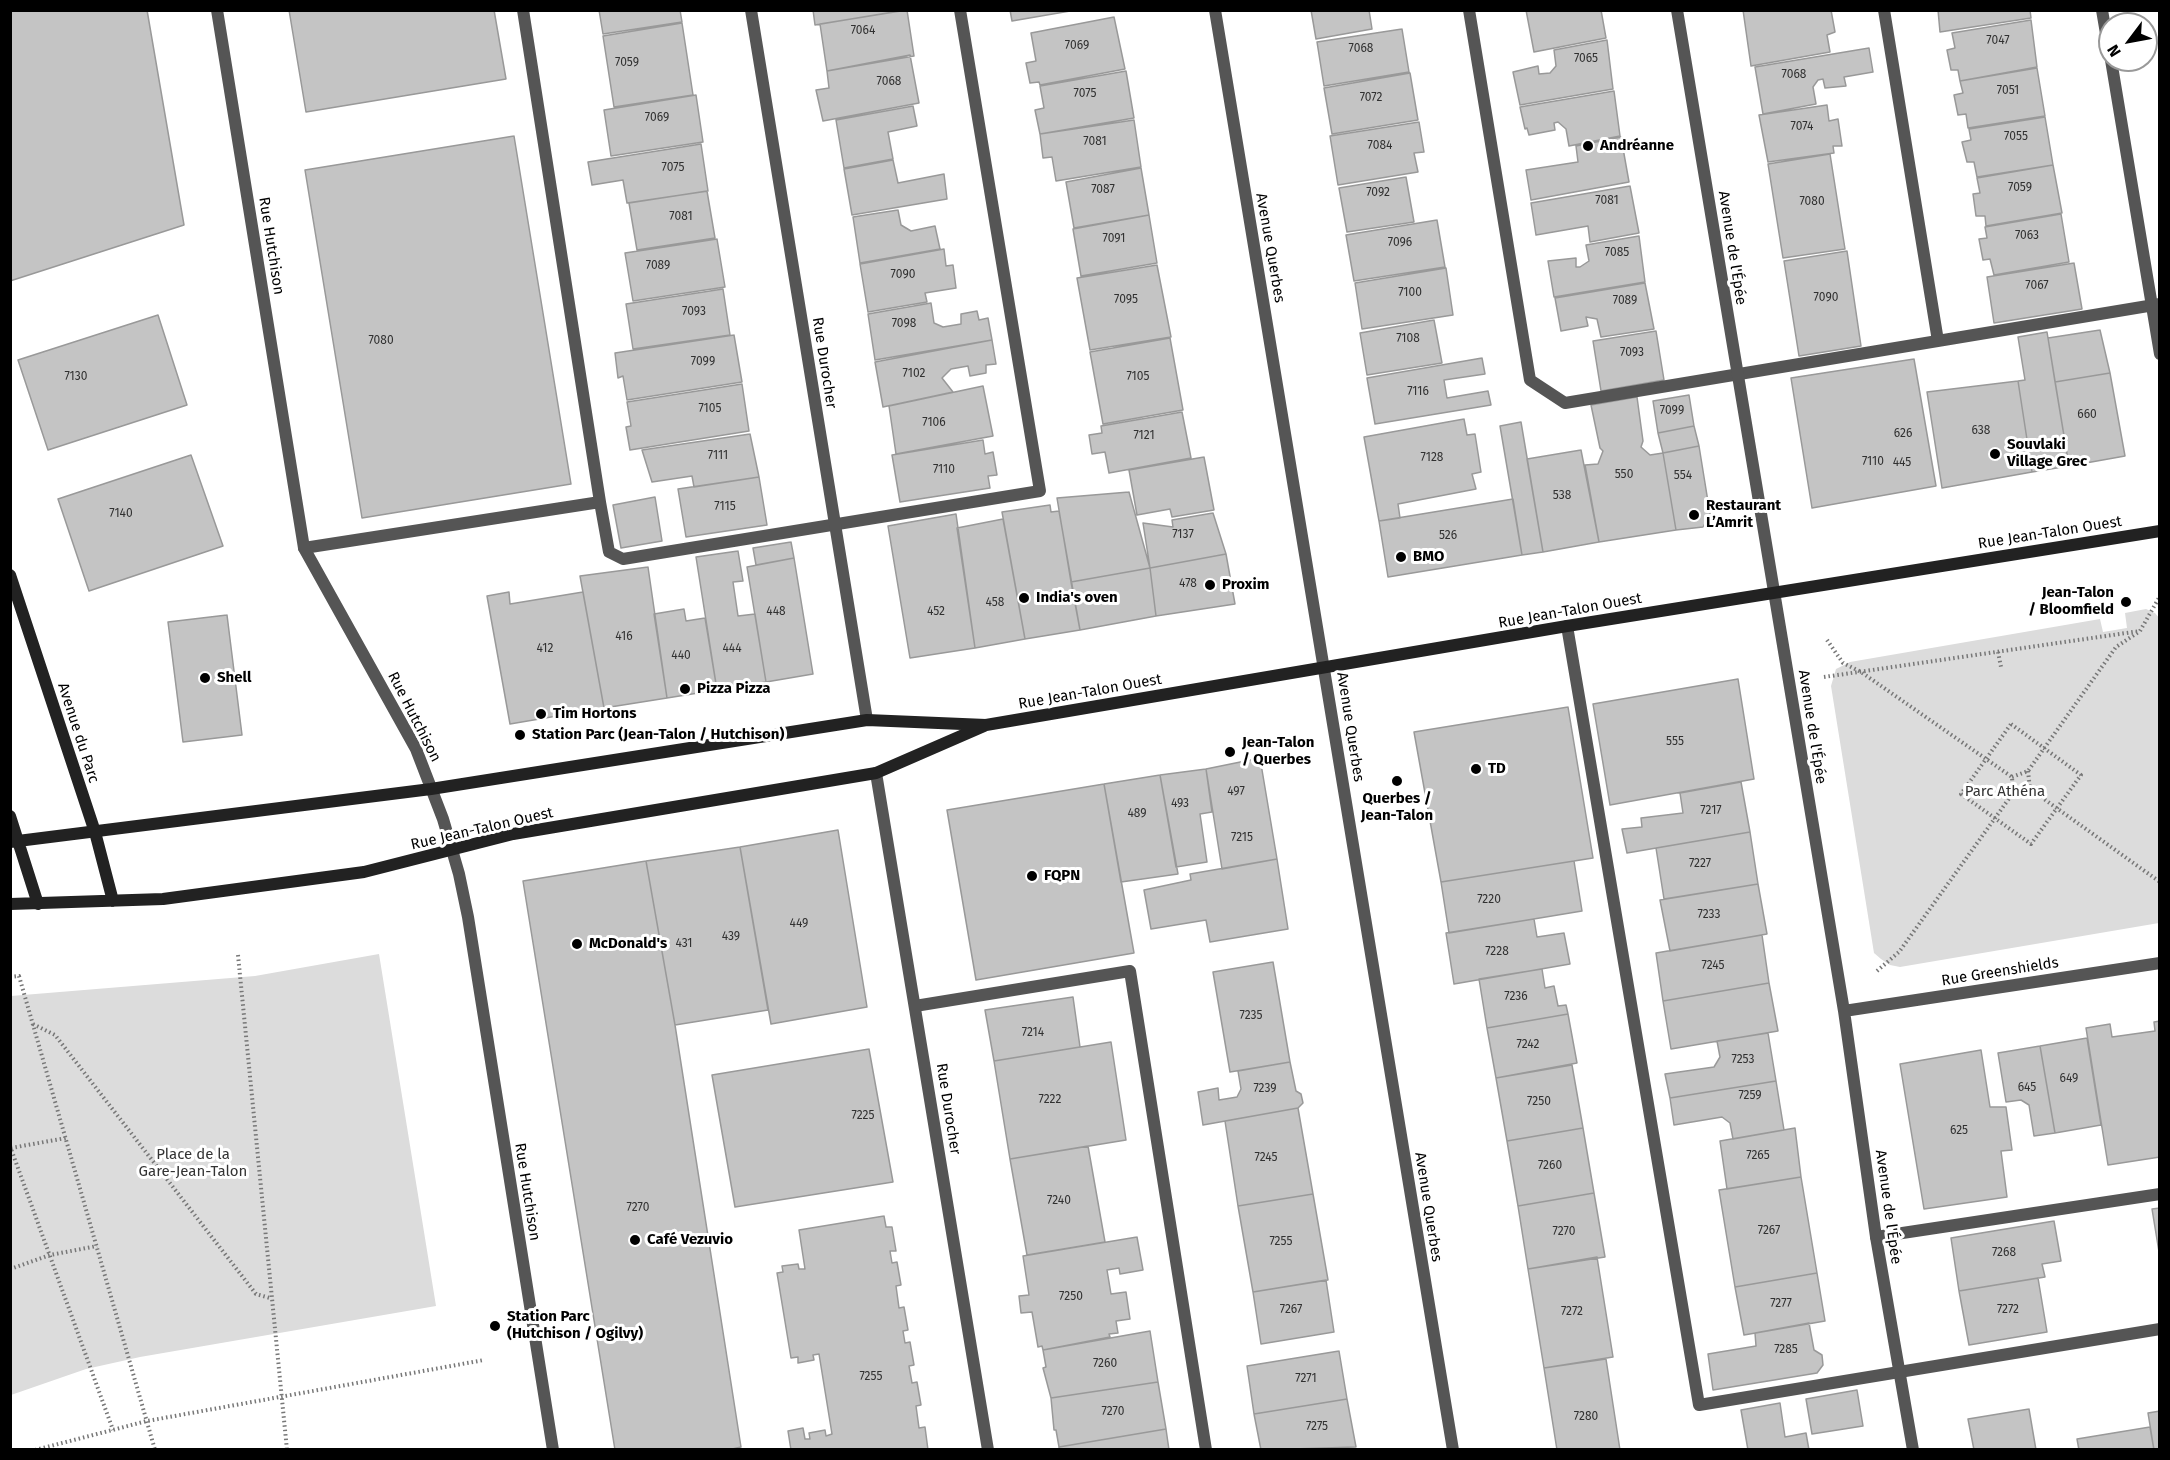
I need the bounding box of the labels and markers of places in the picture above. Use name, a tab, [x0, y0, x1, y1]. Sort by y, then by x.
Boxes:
place label: Andréanne	[1600, 137, 1674, 155]
marker: Andréanne	[1581, 139, 1595, 153]
place label: Souvlaki Village Grec	[2007, 436, 2087, 471]
marker: Souvlaki Village Grec	[1988, 447, 2002, 461]
place label: Restaurant L’Amrit	[1706, 497, 1781, 532]
marker: Restaurant L’Amrit	[1687, 508, 1701, 522]
place label: BMO	[1413, 548, 1444, 566]
marker: BMO	[1394, 550, 1408, 564]
place label: Proxim	[1222, 576, 1269, 594]
marker: Proxim	[1203, 578, 1217, 592]
place label: Jean-Talon / Bloomfield	[2028, 584, 2114, 619]
place label: India's oven	[1036, 589, 1118, 607]
marker: India's oven	[1017, 591, 1031, 605]
marker: Jean-Talon / Bloomfield	[2119, 595, 2133, 609]
place label: Shell	[217, 669, 251, 687]
marker: Shell	[198, 671, 212, 685]
place label: Pizza Pizza	[697, 680, 771, 698]
marker: Pizza Pizza	[678, 682, 692, 696]
place label: Tim Hortons	[553, 705, 637, 723]
marker: Tim Hortons	[534, 707, 548, 721]
place label: Station Parc (Jean-Talon / Hutchison)	[532, 726, 784, 744]
marker: Station Parc (Jean-Talon / Hutchison)	[513, 728, 527, 742]
place label: Jean-Talon / Querbes	[1242, 734, 1314, 769]
marker: Jean-Talon / Querbes	[1223, 745, 1237, 759]
place label: TD	[1488, 760, 1506, 778]
marker: TD	[1469, 762, 1483, 776]
marker: Querbes / Jean-Talon	[1390, 774, 1404, 788]
place label: Querbes / Jean-Talon	[1361, 790, 1433, 825]
place label: FQPN	[1044, 867, 1080, 885]
marker: FQPN	[1025, 869, 1039, 883]
place label: McDonald's	[589, 935, 667, 953]
marker: McDonald's	[570, 937, 584, 951]
place label: Café Vezuvio	[647, 1231, 733, 1249]
marker: Café Vezuvio	[628, 1233, 642, 1247]
place label: Station Parc (Hutchison / Ogilvy)	[507, 1308, 643, 1343]
marker: Station Parc (Hutchison / Ogilvy)	[488, 1319, 502, 1333]

